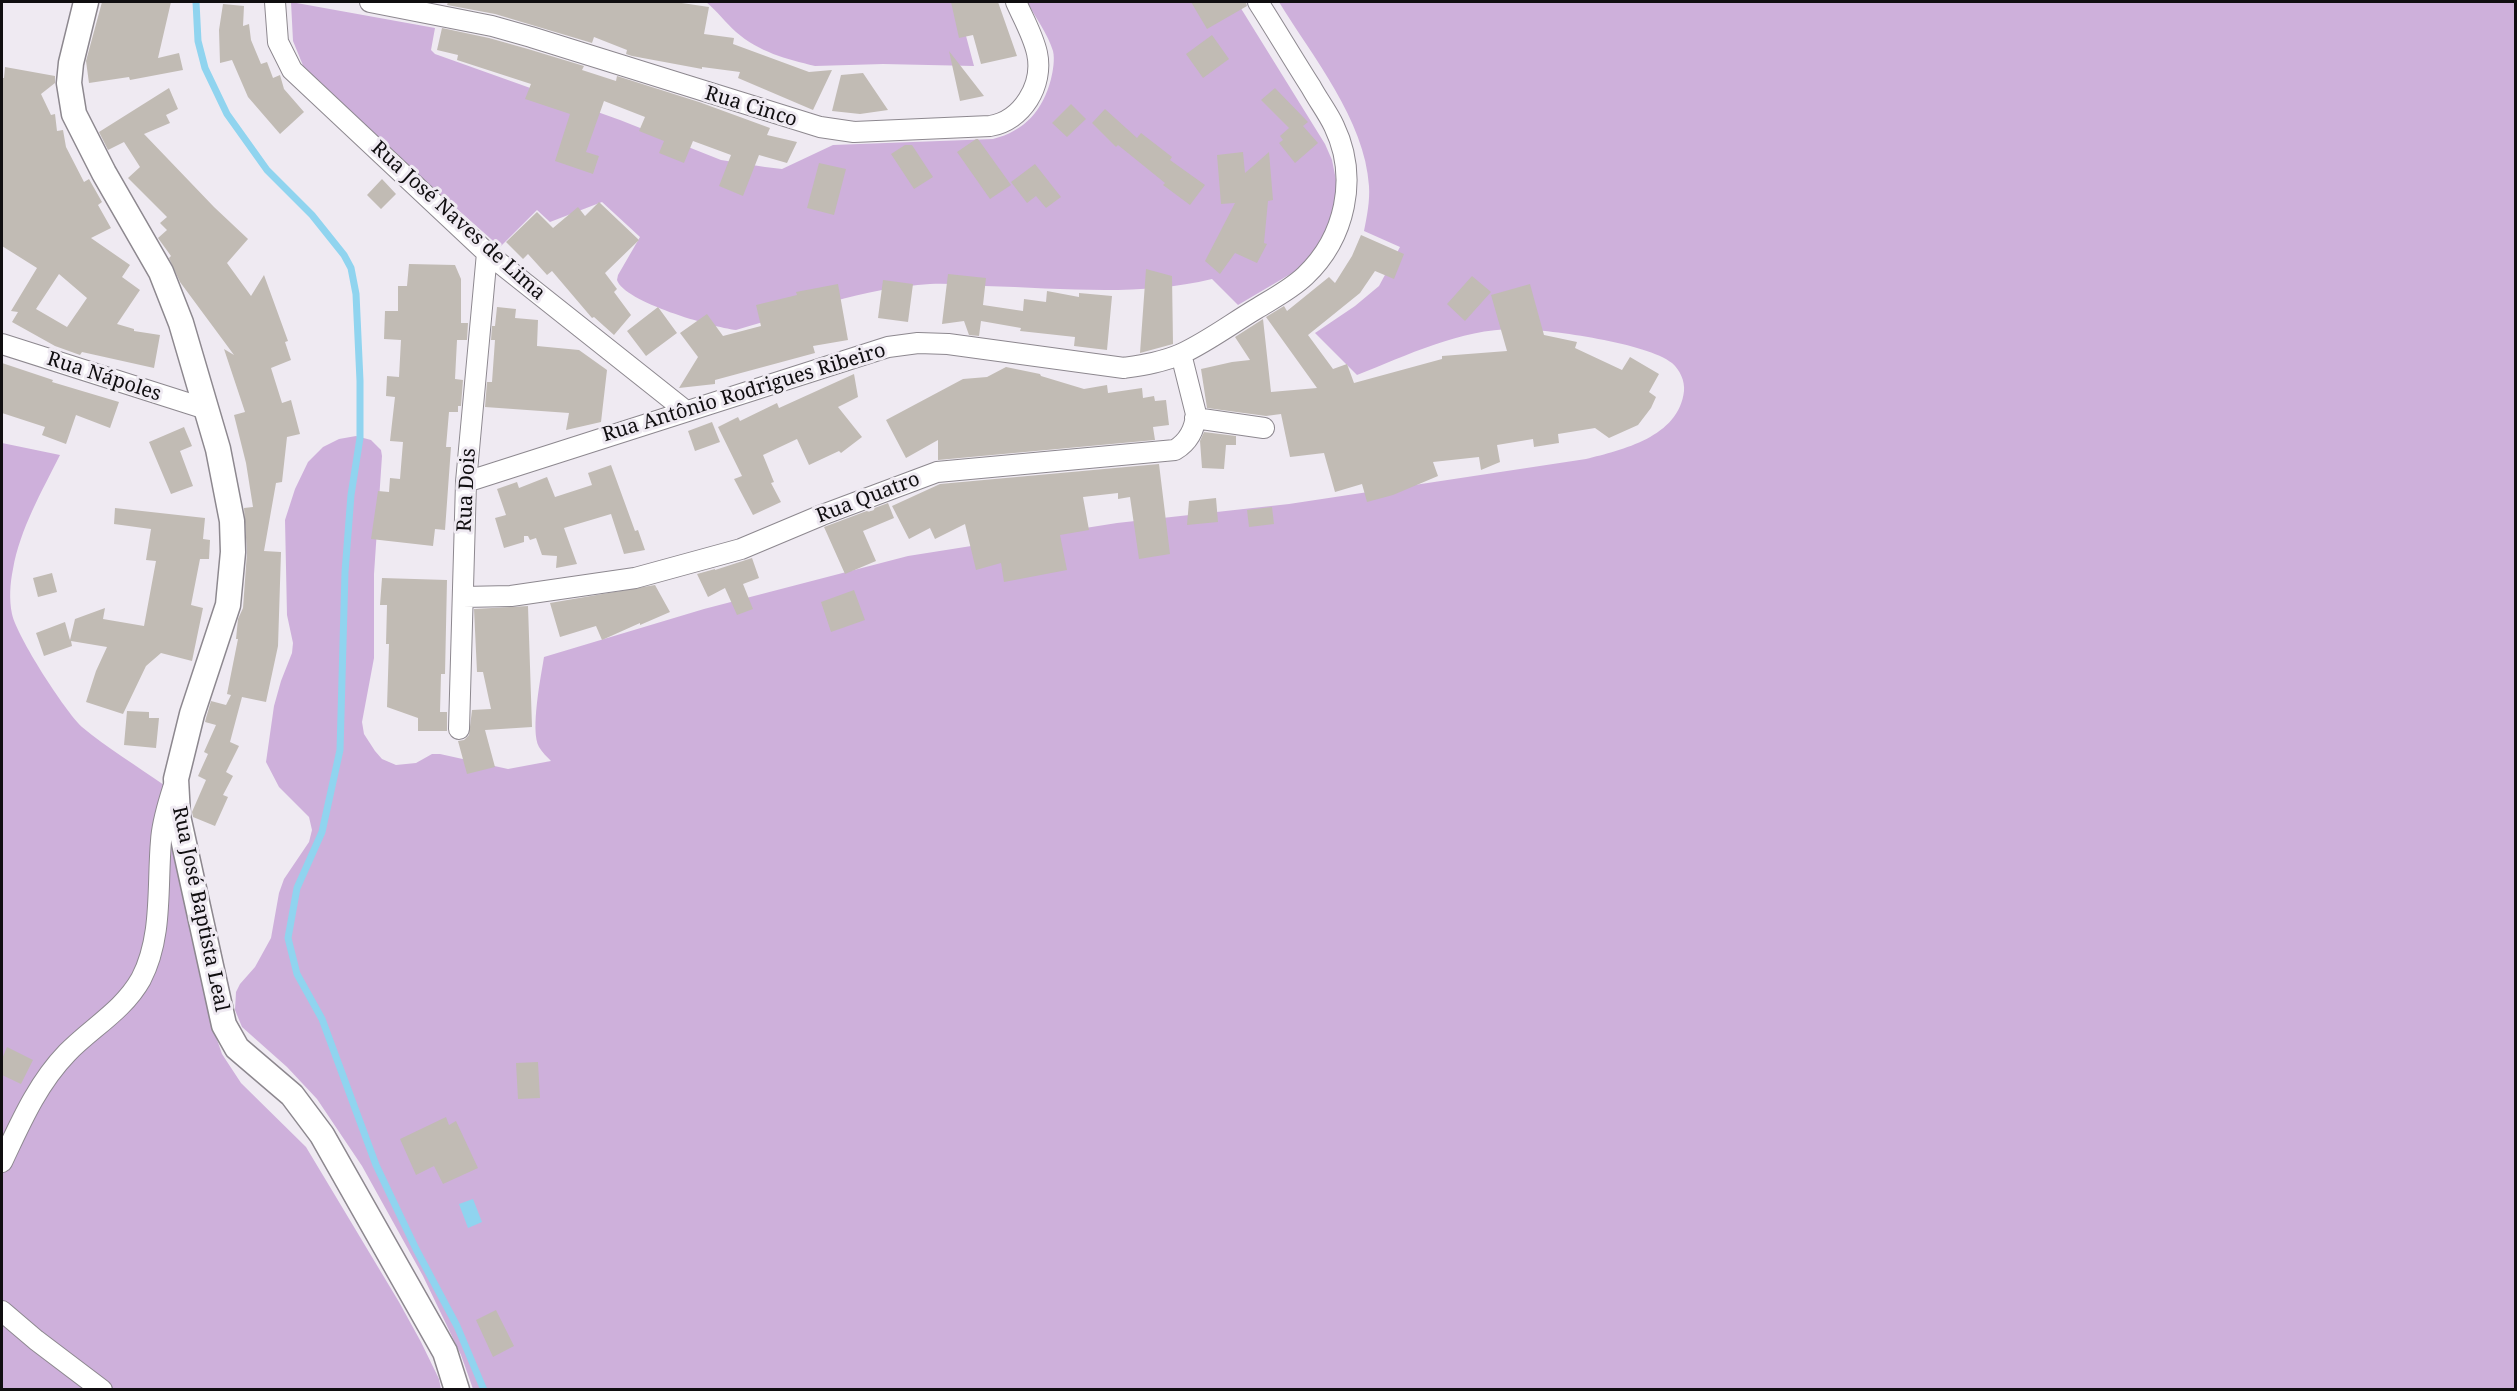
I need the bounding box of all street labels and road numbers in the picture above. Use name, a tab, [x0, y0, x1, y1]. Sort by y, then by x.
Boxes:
street label: Rua Cinco	[702, 82, 800, 132]
street label: Rua José Naves de Lima	[366, 136, 550, 306]
street label: Rua Antônio Rodrigues Ribeiro	[599, 338, 889, 448]
street label: Rua Nápoles	[44, 347, 164, 407]
street label: Rua Dois	[453, 448, 481, 532]
street label: Rua Quatro	[813, 467, 923, 529]
street label: Rua José Baptista Leal	[167, 804, 233, 1014]

